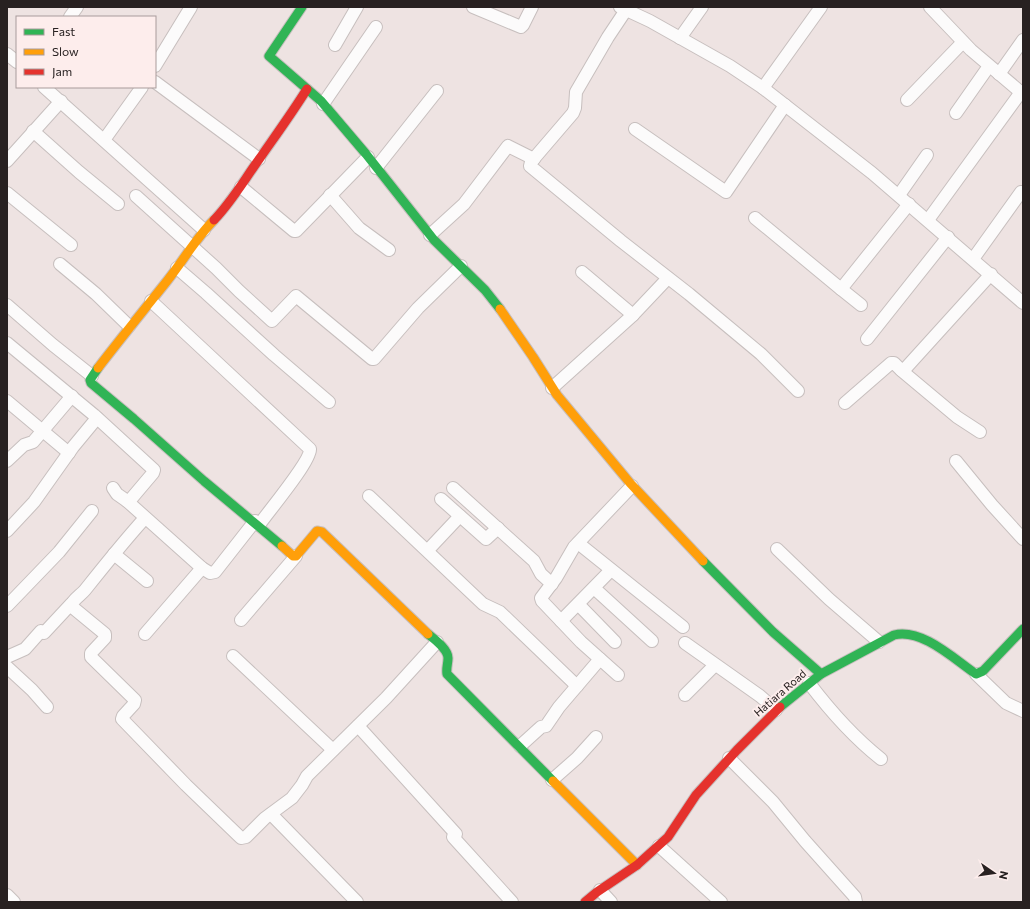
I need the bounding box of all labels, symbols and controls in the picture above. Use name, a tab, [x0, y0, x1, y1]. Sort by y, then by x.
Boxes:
legend	[16, 16, 156, 88]
text: Fast	[52, 24, 75, 38]
text: Slow	[52, 44, 79, 58]
text: Jam	[52, 64, 72, 79]
street label: Hatiara Road	[751, 666, 808, 719]
north arrow	[974, 853, 1014, 893]
text: N	[997, 870, 1011, 881]

